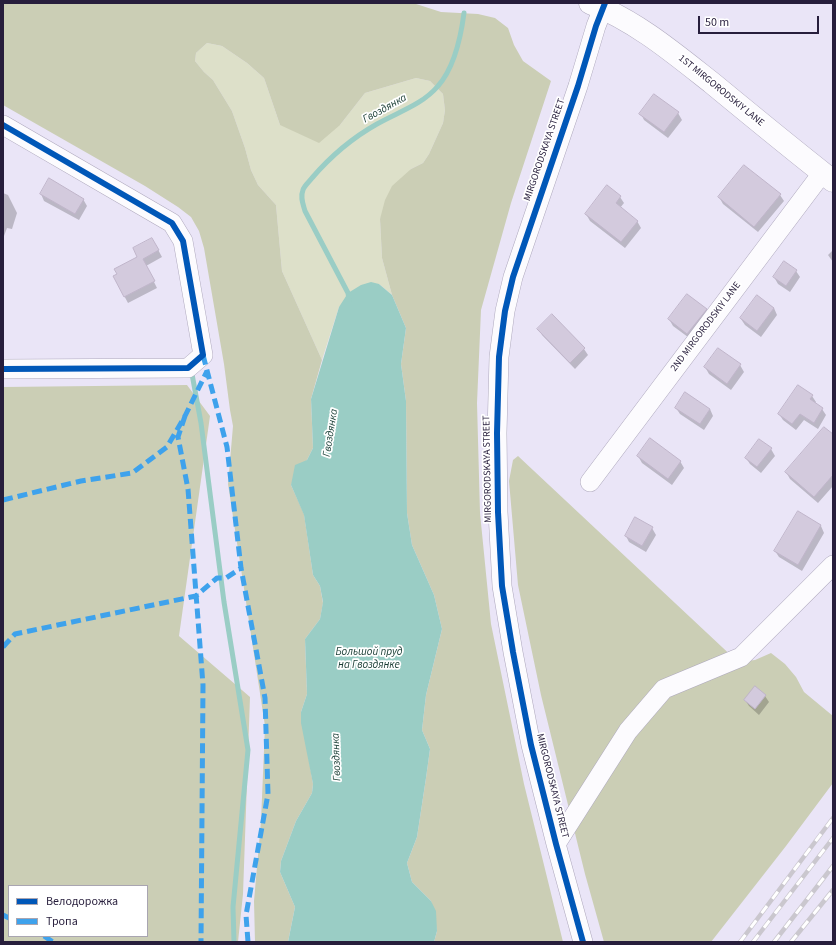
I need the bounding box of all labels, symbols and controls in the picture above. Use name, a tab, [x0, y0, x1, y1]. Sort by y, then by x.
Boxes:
scale bar	[700, 8, 821, 34]
text: 50 m	[705, 14, 729, 31]
street label: 1ST MIRGORODSKIY LANE	[676, 53, 766, 129]
water label: Гвоздянка	[361, 92, 409, 126]
street label: MIRGORODSKAYA STREET	[522, 97, 568, 203]
street label: 2ND MIRGORODSKIY LANE	[668, 280, 744, 374]
water label: Гвоздянка	[321, 408, 341, 458]
street label: MIRGORODSKAYA STREET	[481, 415, 495, 523]
water label: Большой пруд на Гвоздянке	[335, 646, 403, 672]
street label: MIRGORODSKAYA STREET	[533, 732, 571, 840]
water label: Гвоздянка	[330, 733, 344, 781]
legend	[8, 885, 148, 937]
text: Велодорожка	[46, 893, 118, 910]
text: Тропа	[46, 913, 78, 930]

